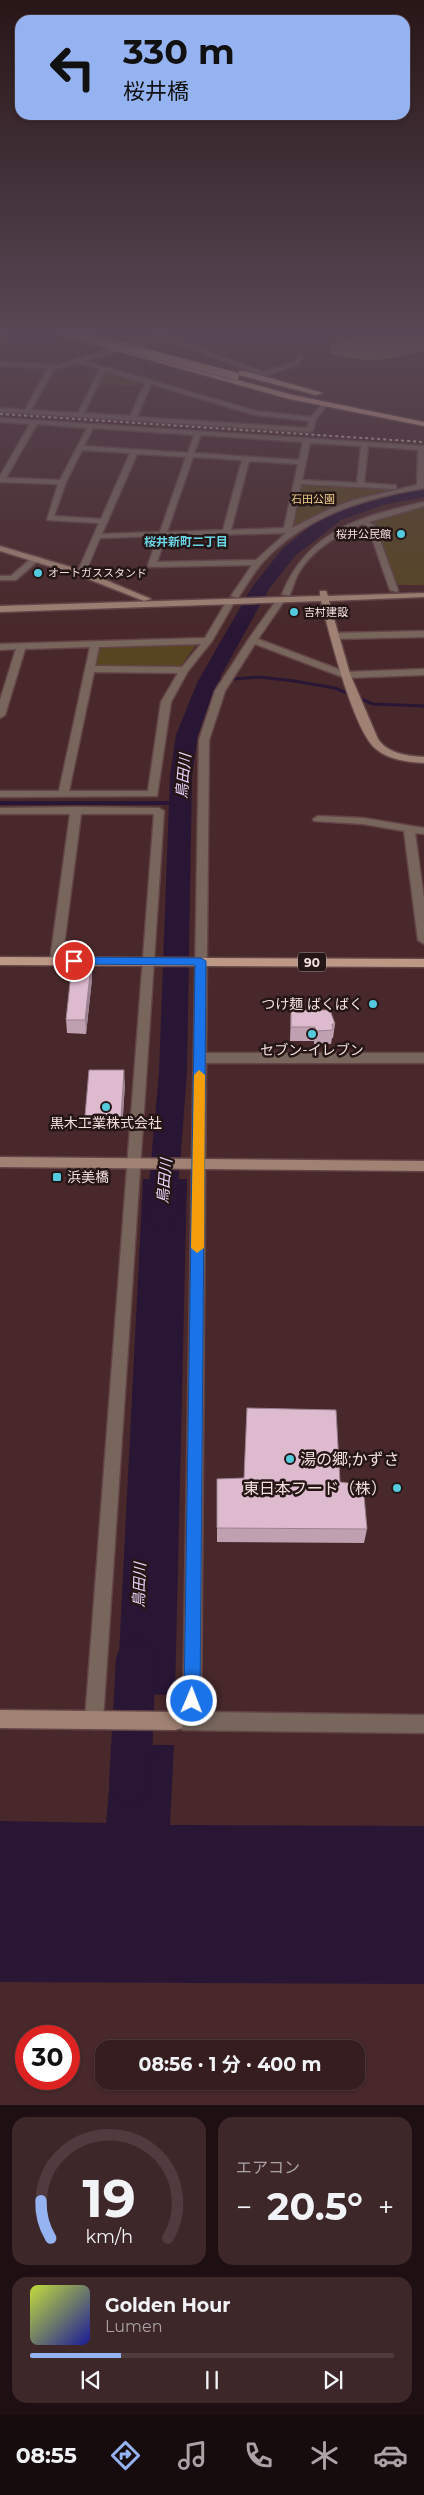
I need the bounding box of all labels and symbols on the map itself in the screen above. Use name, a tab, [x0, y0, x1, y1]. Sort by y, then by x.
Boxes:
park label: 石田公園	[291, 492, 335, 506]
place label: 桜井公民館	[336, 527, 391, 541]
marker: 桜井公民館	[395, 528, 407, 540]
district label: 桜井新町二丁目	[144, 534, 228, 549]
place label: オートガススタンド	[48, 566, 147, 580]
marker: オートガススタンド	[32, 567, 44, 579]
place label: 吉村建設	[304, 605, 348, 619]
marker: 吉村建設	[288, 606, 300, 618]
water label: 鳥田川	[172, 751, 195, 799]
pin	[53, 940, 95, 982]
road number: 90	[298, 952, 326, 972]
place label: つけ麺 ばくばく	[261, 995, 363, 1013]
marker: つけ麺 ばくばく	[367, 998, 379, 1010]
marker: セブン-イレブン	[306, 1028, 318, 1040]
place label: セブン-イレブン	[260, 1041, 364, 1059]
marker: 黒木工業株式会社	[100, 1101, 112, 1113]
place label: 黒木工業株式会社	[50, 1114, 162, 1132]
water label: 鳥田川	[153, 1156, 176, 1204]
place label: 浜美橋	[67, 1168, 109, 1186]
marker: 浜美橋	[51, 1171, 63, 1183]
place label: 湯の郷;かずさ	[300, 1450, 399, 1469]
marker: 湯の郷;かずさ	[284, 1453, 296, 1465]
place label: 東日本フード（株）	[243, 1479, 387, 1498]
marker: 東日本フード（株）	[391, 1482, 403, 1494]
water label: 鳥田川	[129, 1560, 149, 1608]
position arrow	[165, 1674, 217, 1726]
speed limit sign: 30	[15, 2025, 80, 2090]

